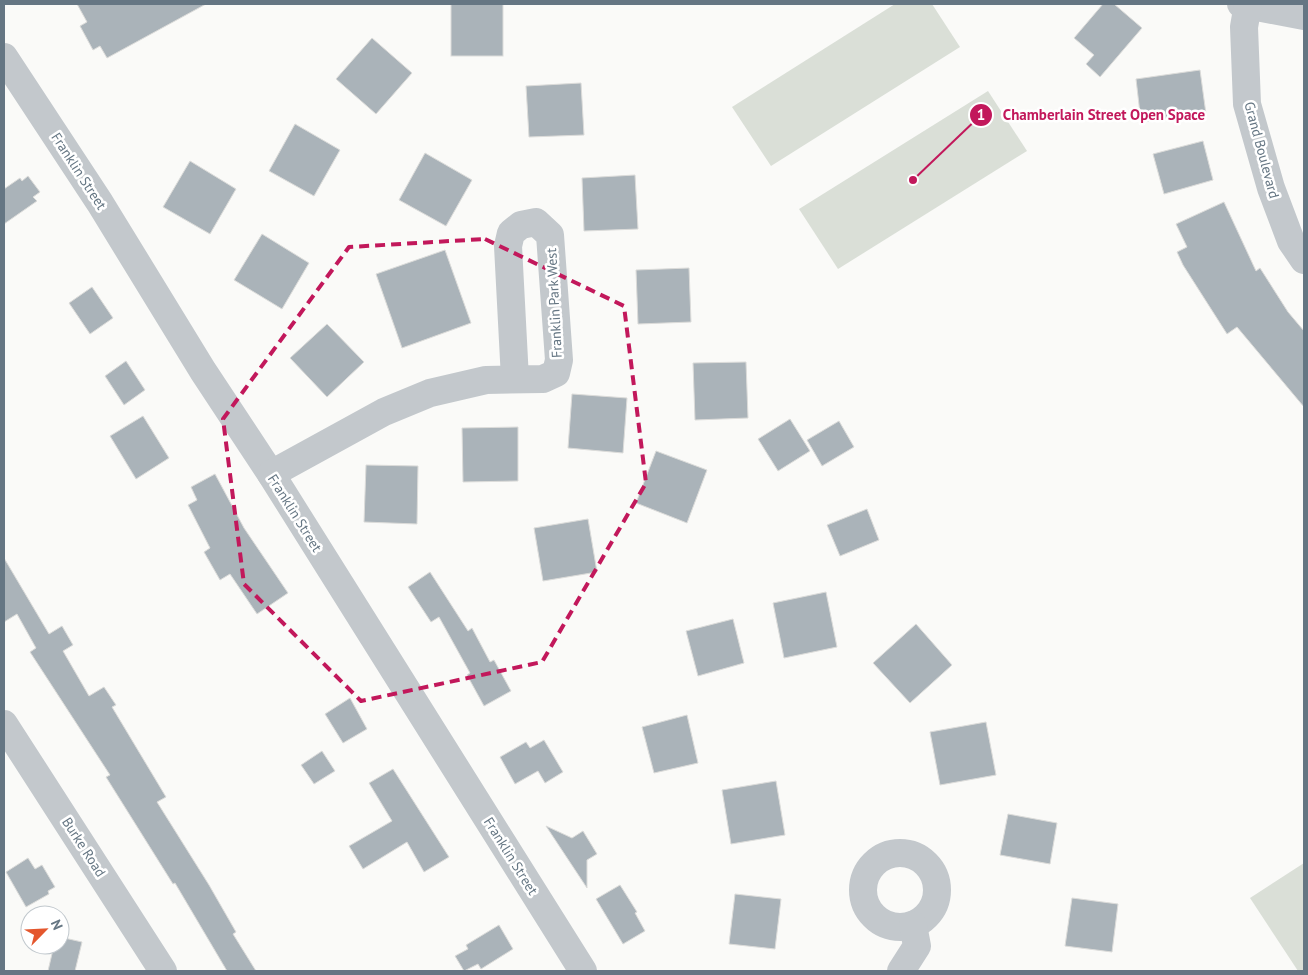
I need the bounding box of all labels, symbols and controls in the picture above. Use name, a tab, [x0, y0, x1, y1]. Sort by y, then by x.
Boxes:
callout: Chamberlain Street Open Space	[968, 100, 1216, 130]
street label: Grand Boulevard	[1240, 100, 1284, 200]
text: 1	[977, 105, 985, 124]
text: Chamberlain Street Open Space	[1003, 105, 1206, 124]
street label: Franklin Street	[47, 129, 111, 213]
street label: Franklin Park West	[542, 247, 566, 358]
street label: Franklin Street	[264, 471, 326, 555]
street label: Burke Road	[58, 814, 110, 880]
street label: Franklin Street	[480, 814, 542, 898]
north arrow	[20, 905, 70, 955]
text: N	[47, 917, 67, 933]

